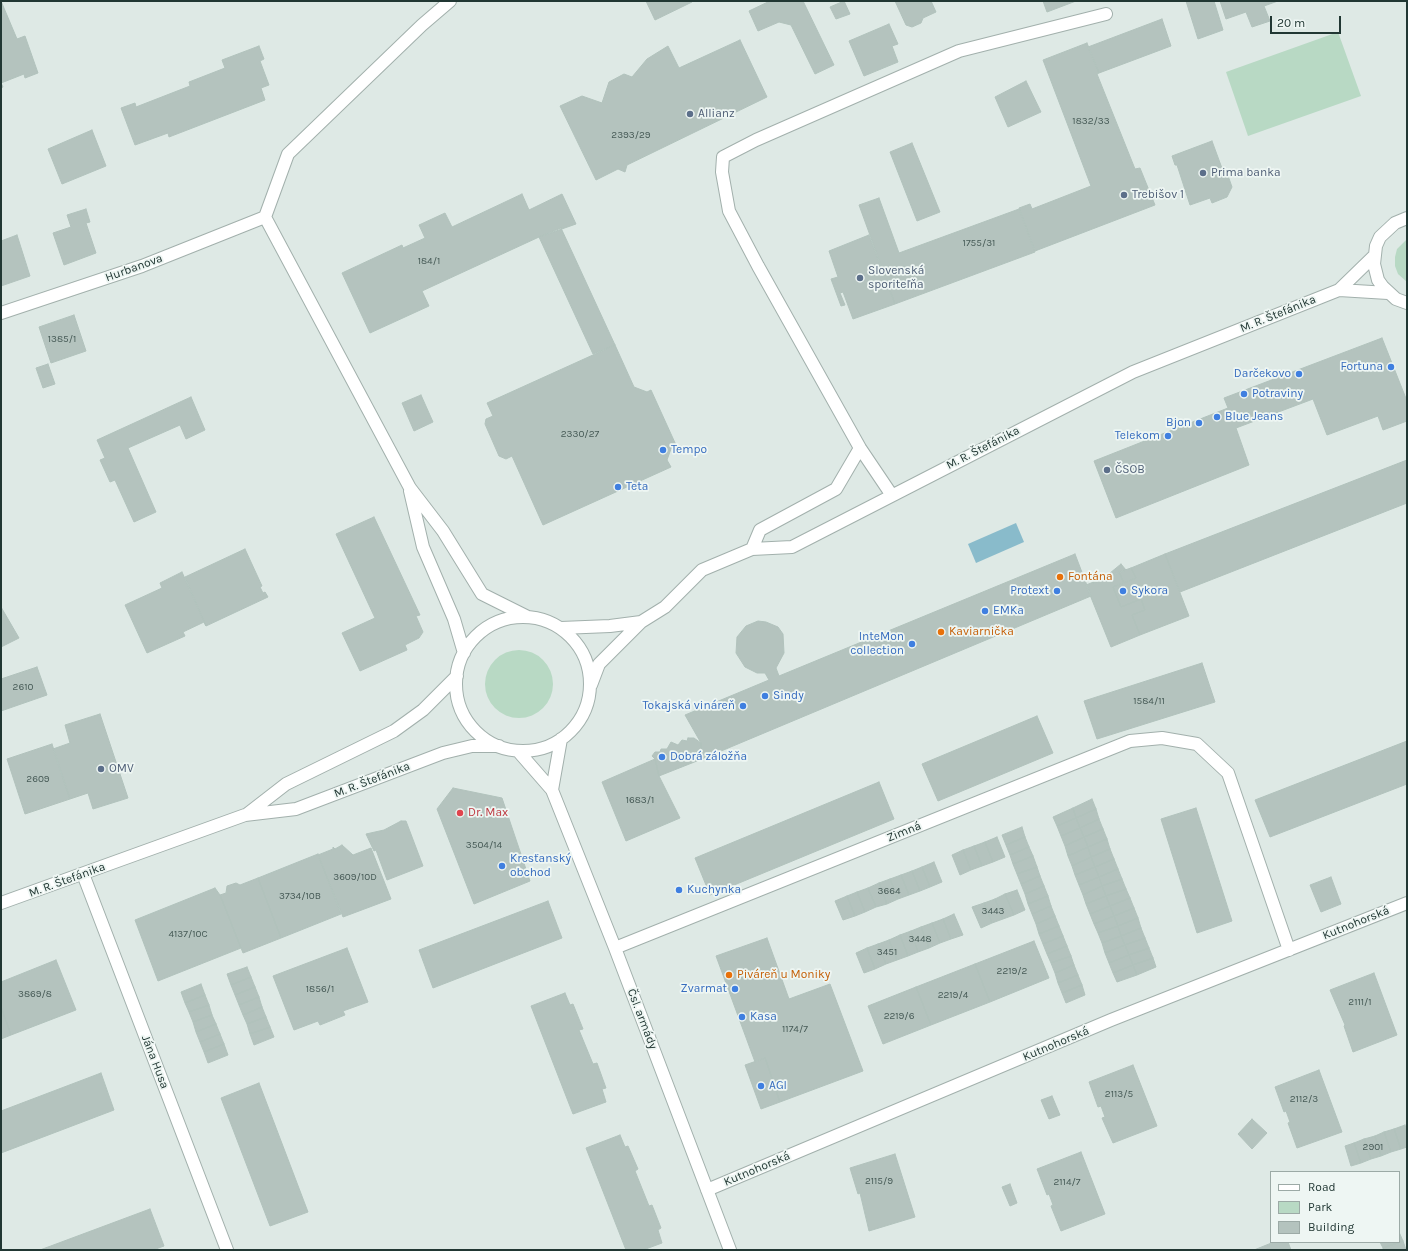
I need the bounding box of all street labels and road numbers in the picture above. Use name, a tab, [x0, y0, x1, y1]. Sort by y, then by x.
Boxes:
street label: Hurbanova	[103, 251, 165, 285]
street label: M. R. Štefánika	[1238, 292, 1318, 336]
street label: M. R. Štefánika	[944, 423, 1022, 473]
street label: M. R. Štefánika	[332, 759, 412, 801]
street label: Zimná	[885, 819, 923, 845]
street label: M. R. Štefánika	[27, 859, 107, 901]
street label: Kutnohorská	[1321, 903, 1391, 943]
street label: Čsl. armády	[624, 987, 660, 1051]
street label: Kutnohorská	[1021, 1024, 1091, 1064]
street label: Jána Husa	[138, 1033, 172, 1091]
street label: Kutnohorská	[722, 1149, 792, 1189]

